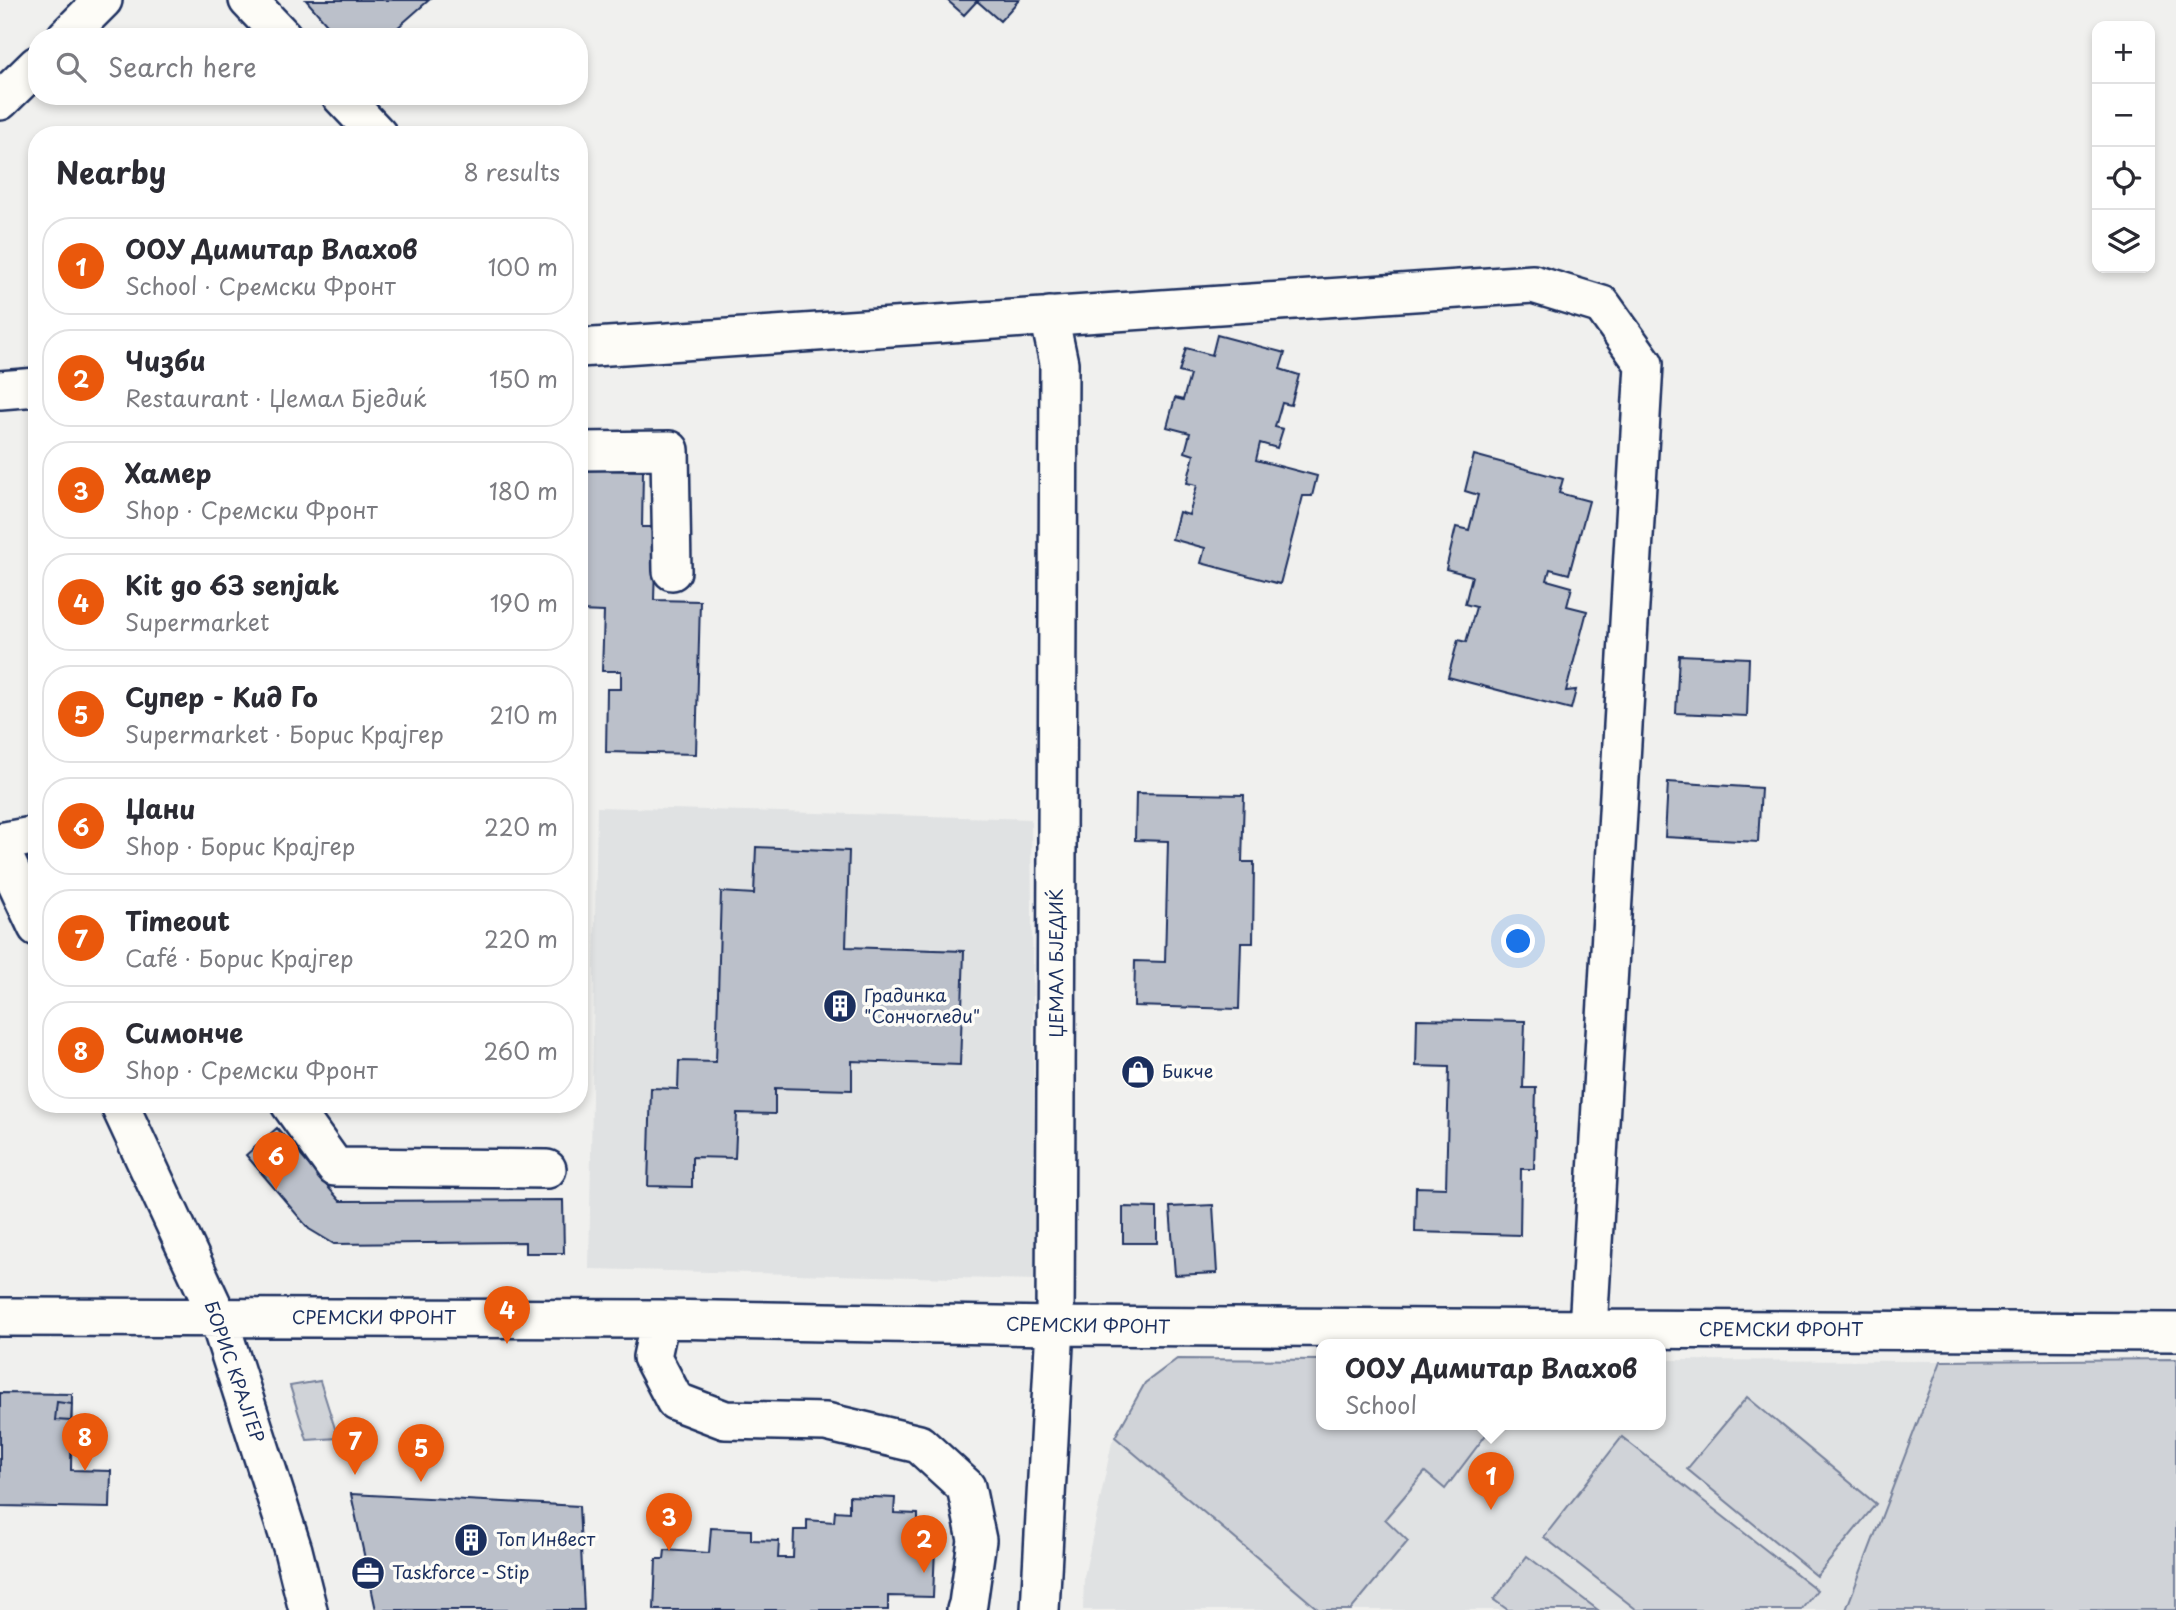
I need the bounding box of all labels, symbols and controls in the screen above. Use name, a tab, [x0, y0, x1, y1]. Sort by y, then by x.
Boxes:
map controls	[2092, 21, 2155, 273]
button: +	[2092, 21, 2155, 84]
search box	[28, 28, 588, 105]
text: Search here	[108, 47, 257, 86]
icon: search	[52, 48, 90, 86]
button: −	[2092, 84, 2155, 147]
button: locate	[2092, 147, 2155, 210]
text: Nearby	[56, 149, 166, 194]
text: 8 results	[464, 154, 560, 189]
button: layers	[2092, 210, 2155, 273]
text: ООУ Димитар Влахов	[125, 229, 418, 268]
text: 1	[76, 249, 87, 284]
text: 100 m	[488, 249, 558, 284]
text: School · Сремски Фронт	[125, 268, 396, 303]
text: Чизби	[125, 341, 206, 380]
text: 2	[73, 361, 89, 396]
text: 150 m	[489, 361, 558, 396]
text: Restaurant · Џемал Бједиќ	[125, 380, 426, 415]
text: Хамер	[125, 453, 211, 492]
text: 3	[73, 473, 89, 508]
text: 180 m	[489, 473, 558, 508]
text: Shop · Сремски Фронт	[125, 492, 378, 527]
text: Kit go 63 senjak	[125, 565, 339, 604]
text: 4	[73, 585, 89, 620]
text: 190 m	[490, 585, 558, 620]
text: Supermarket	[125, 604, 269, 639]
text: Супер - Кид Го	[125, 677, 318, 716]
text: 5	[74, 697, 88, 732]
text: 210 m	[490, 697, 558, 732]
text: Supermarket · Борис Крајгер	[125, 716, 444, 751]
text: Џани	[125, 789, 196, 828]
text: 6	[73, 809, 89, 844]
text: 220 m	[484, 809, 558, 844]
text: Shop · Борис Крајгер	[125, 828, 355, 863]
street label: ЏЕМАЛ БЈЕДИЌ	[1042, 888, 1069, 1038]
text: Timeout	[125, 901, 230, 940]
text: 7	[74, 921, 88, 956]
text: 220 m	[484, 921, 558, 956]
your location	[1501, 924, 1535, 958]
text: Café · Борис Крајгер	[125, 940, 354, 975]
place label: Градинка "Сончогледи"	[864, 981, 980, 1029]
building icon: Градинка "Сончогледи"	[821, 987, 859, 1025]
text: Симонче	[125, 1013, 244, 1052]
text: 8	[74, 1033, 88, 1068]
text: 260 m	[483, 1033, 558, 1068]
text: Shop · Сремски Фронт	[125, 1052, 378, 1087]
shop icon: Бикче	[1119, 1053, 1157, 1091]
place label: Бикче	[1162, 1057, 1213, 1084]
pin: 6	[253, 1132, 299, 1190]
pin: 4	[484, 1286, 530, 1344]
street label: БОРИС КРАЈГЕР	[199, 1297, 272, 1446]
street label: СРЕМСКИ ФРОНТ	[292, 1303, 457, 1330]
street label: СРЕМСКИ ФРОНТ	[1006, 1310, 1171, 1339]
street label: СРЕМСКИ ФРОНТ	[1699, 1315, 1864, 1342]
popup	[1316, 1339, 1666, 1430]
text: ООУ Димитар Влахов	[1345, 1348, 1637, 1387]
text: School	[1345, 1387, 1417, 1422]
pin: 8	[62, 1413, 108, 1471]
pin: 7	[332, 1417, 378, 1475]
pin: 5	[398, 1424, 444, 1482]
pin: 1	[1468, 1452, 1514, 1510]
pin: 3	[646, 1493, 692, 1551]
pin: 2	[901, 1515, 947, 1573]
building icon: Топ Инвест	[452, 1521, 490, 1559]
place label: Топ Инвест	[496, 1525, 595, 1552]
office icon: Taskforce - Stip	[349, 1554, 387, 1592]
place label: Taskforce - Stip	[392, 1558, 529, 1585]

